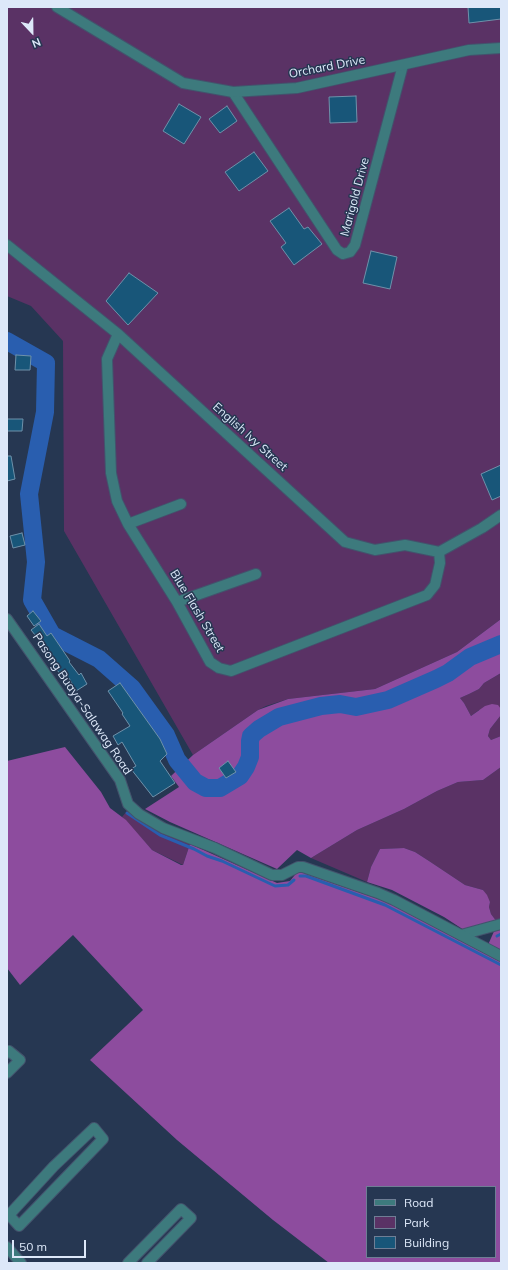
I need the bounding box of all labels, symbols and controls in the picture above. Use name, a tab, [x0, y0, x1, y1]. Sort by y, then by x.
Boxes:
north arrow	[12, 12, 52, 52]
text: N	[30, 35, 43, 51]
street label: Orchard Drive	[288, 53, 366, 81]
street label: Marigold Drive	[338, 156, 372, 238]
street label: English Ivy Street	[210, 400, 290, 474]
street label: Blue Flash Street	[167, 567, 227, 655]
street label: Pasong Buaya-Salawag Road	[29, 631, 135, 777]
legend	[366, 1186, 496, 1258]
text: Road	[404, 1195, 433, 1210]
text: Park	[404, 1215, 429, 1230]
scale bar	[14, 1232, 88, 1258]
text: Building	[404, 1235, 449, 1250]
text: 50 m	[19, 1239, 47, 1254]

